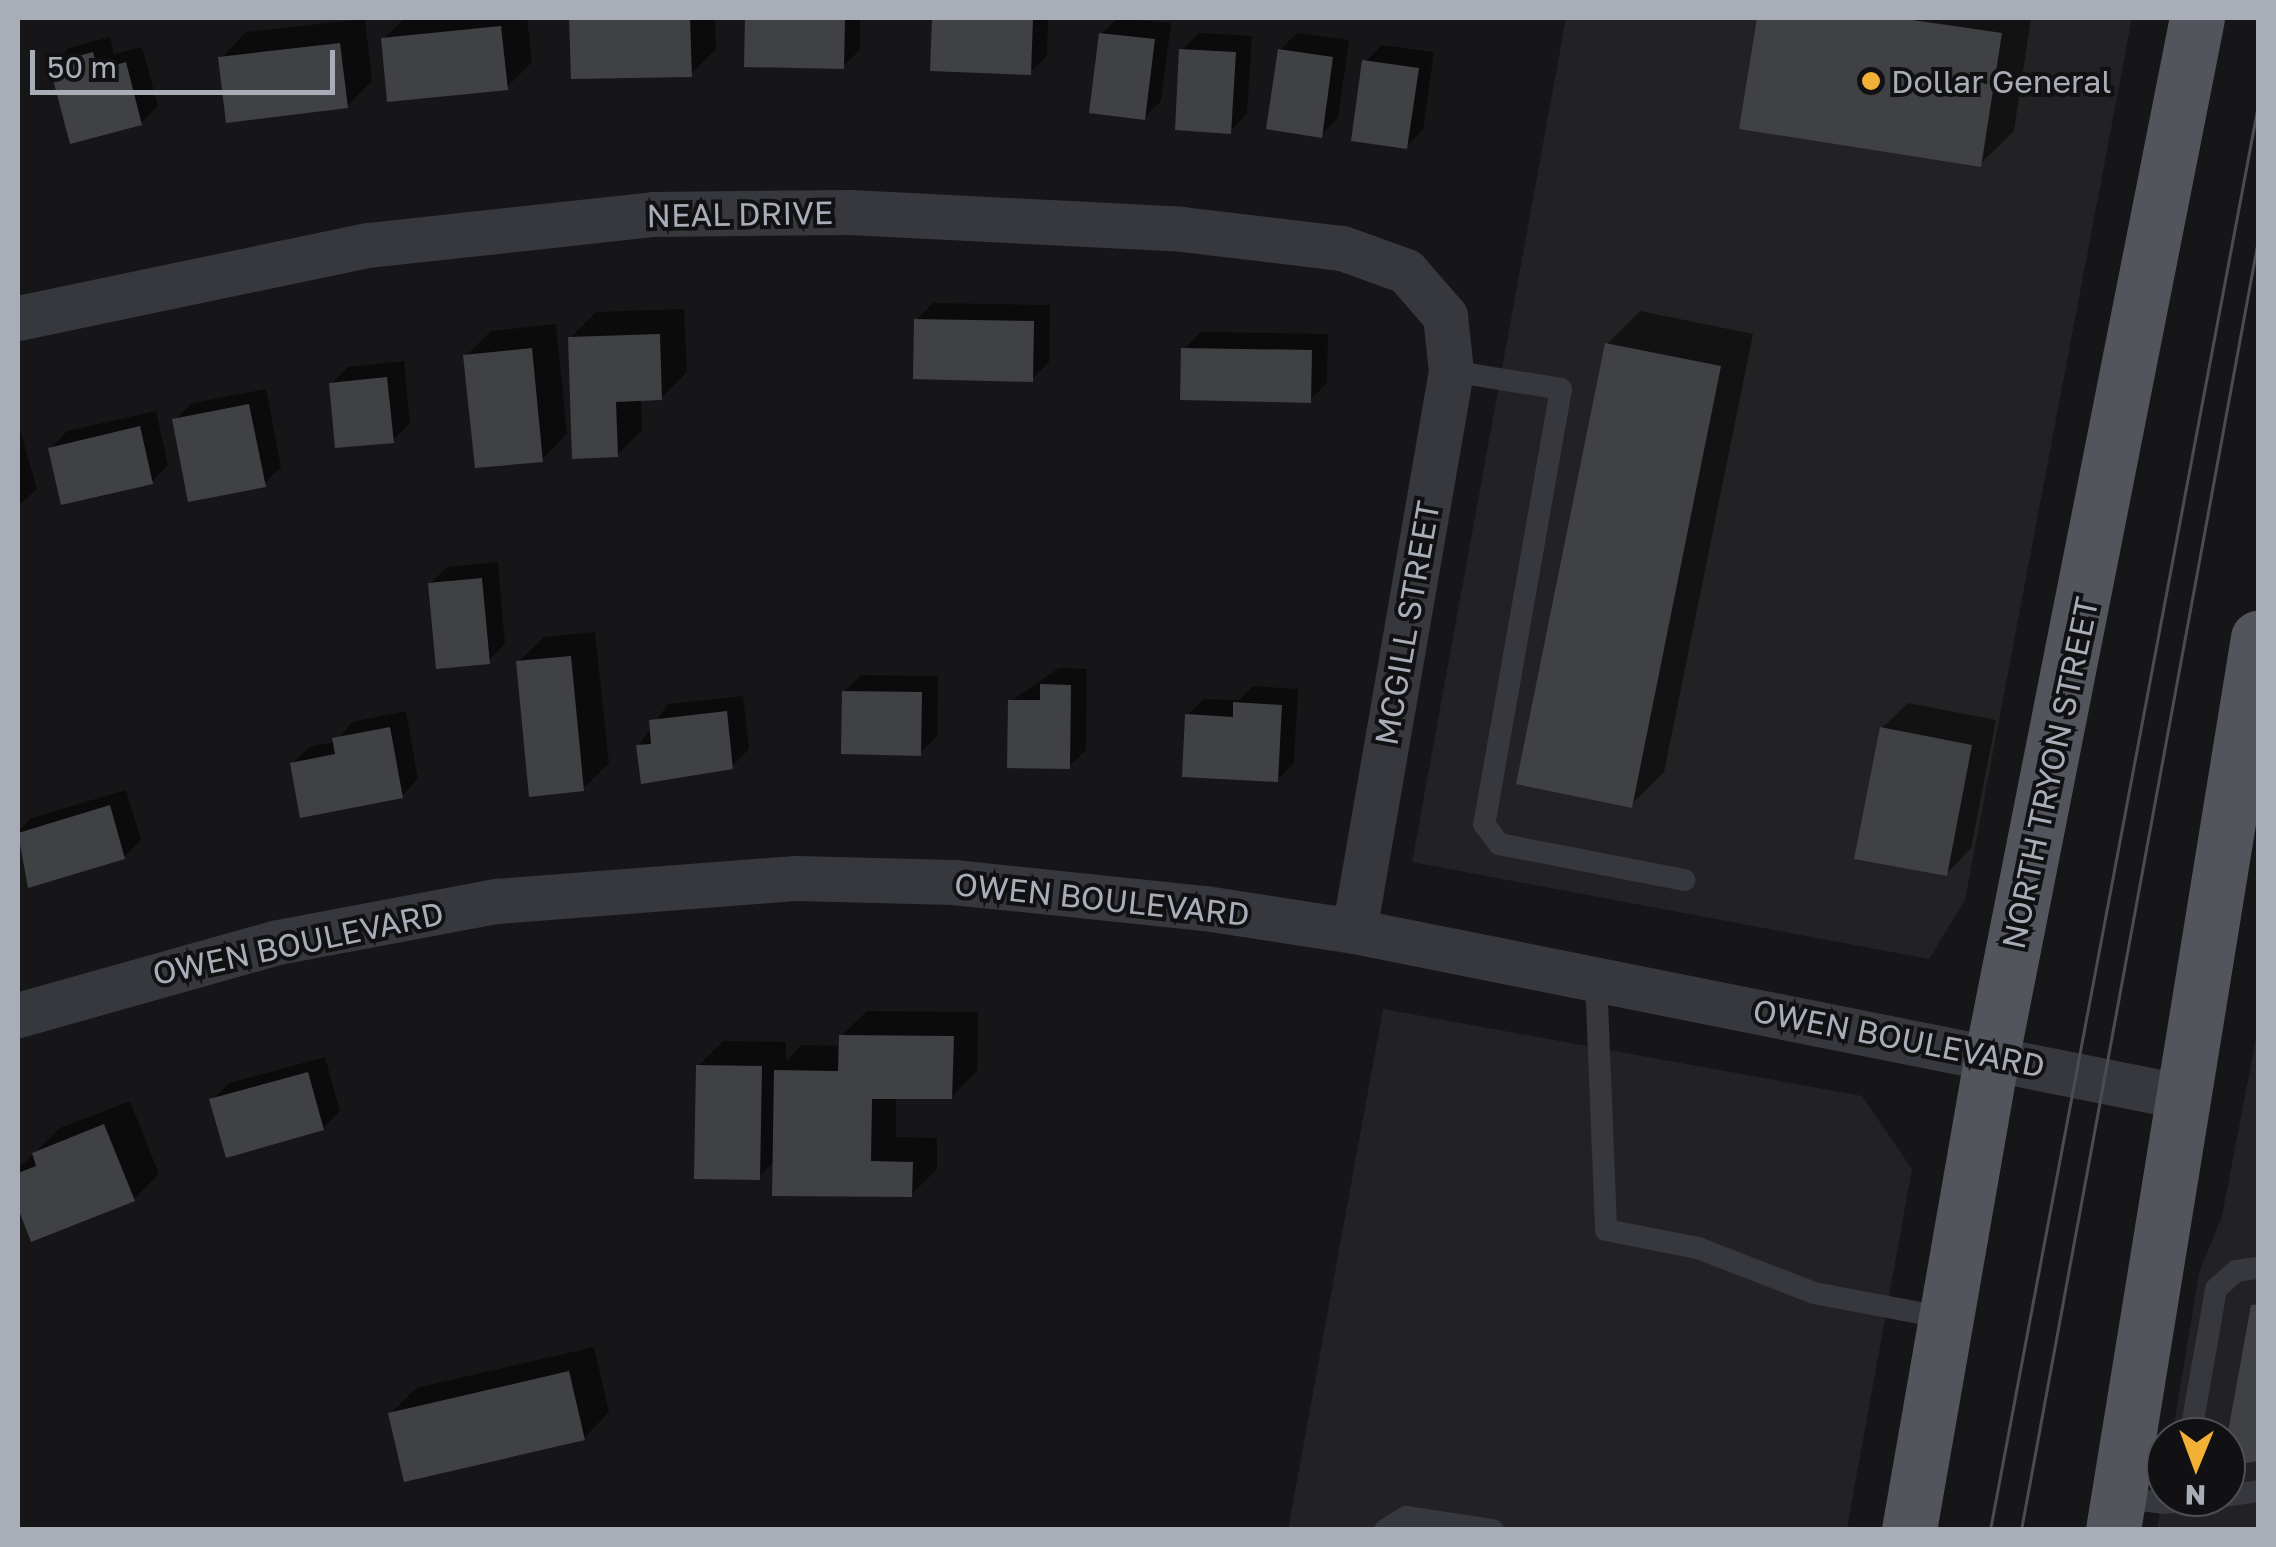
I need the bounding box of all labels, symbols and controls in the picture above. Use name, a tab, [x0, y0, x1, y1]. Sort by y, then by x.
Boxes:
scale bar	[35, 30, 340, 92]
text: 50 m	[47, 49, 117, 85]
place label: Dollar General	[1891, 62, 2111, 100]
marker: Dollar General	[1860, 70, 1882, 92]
street label: NEAL DRIVE	[646, 193, 834, 235]
street label: MCGILL STREET	[1367, 498, 1447, 748]
street label: NORTH TRYON STREET	[1994, 594, 2106, 952]
street label: OWEN BOULEVARD	[953, 864, 1251, 934]
street label: OWEN BOULEVARD	[149, 893, 447, 993]
street label: OWEN BOULEVARD	[1750, 991, 2048, 1085]
north arrow	[2146, 1417, 2246, 1517]
text: N	[2185, 1479, 2206, 1512]

